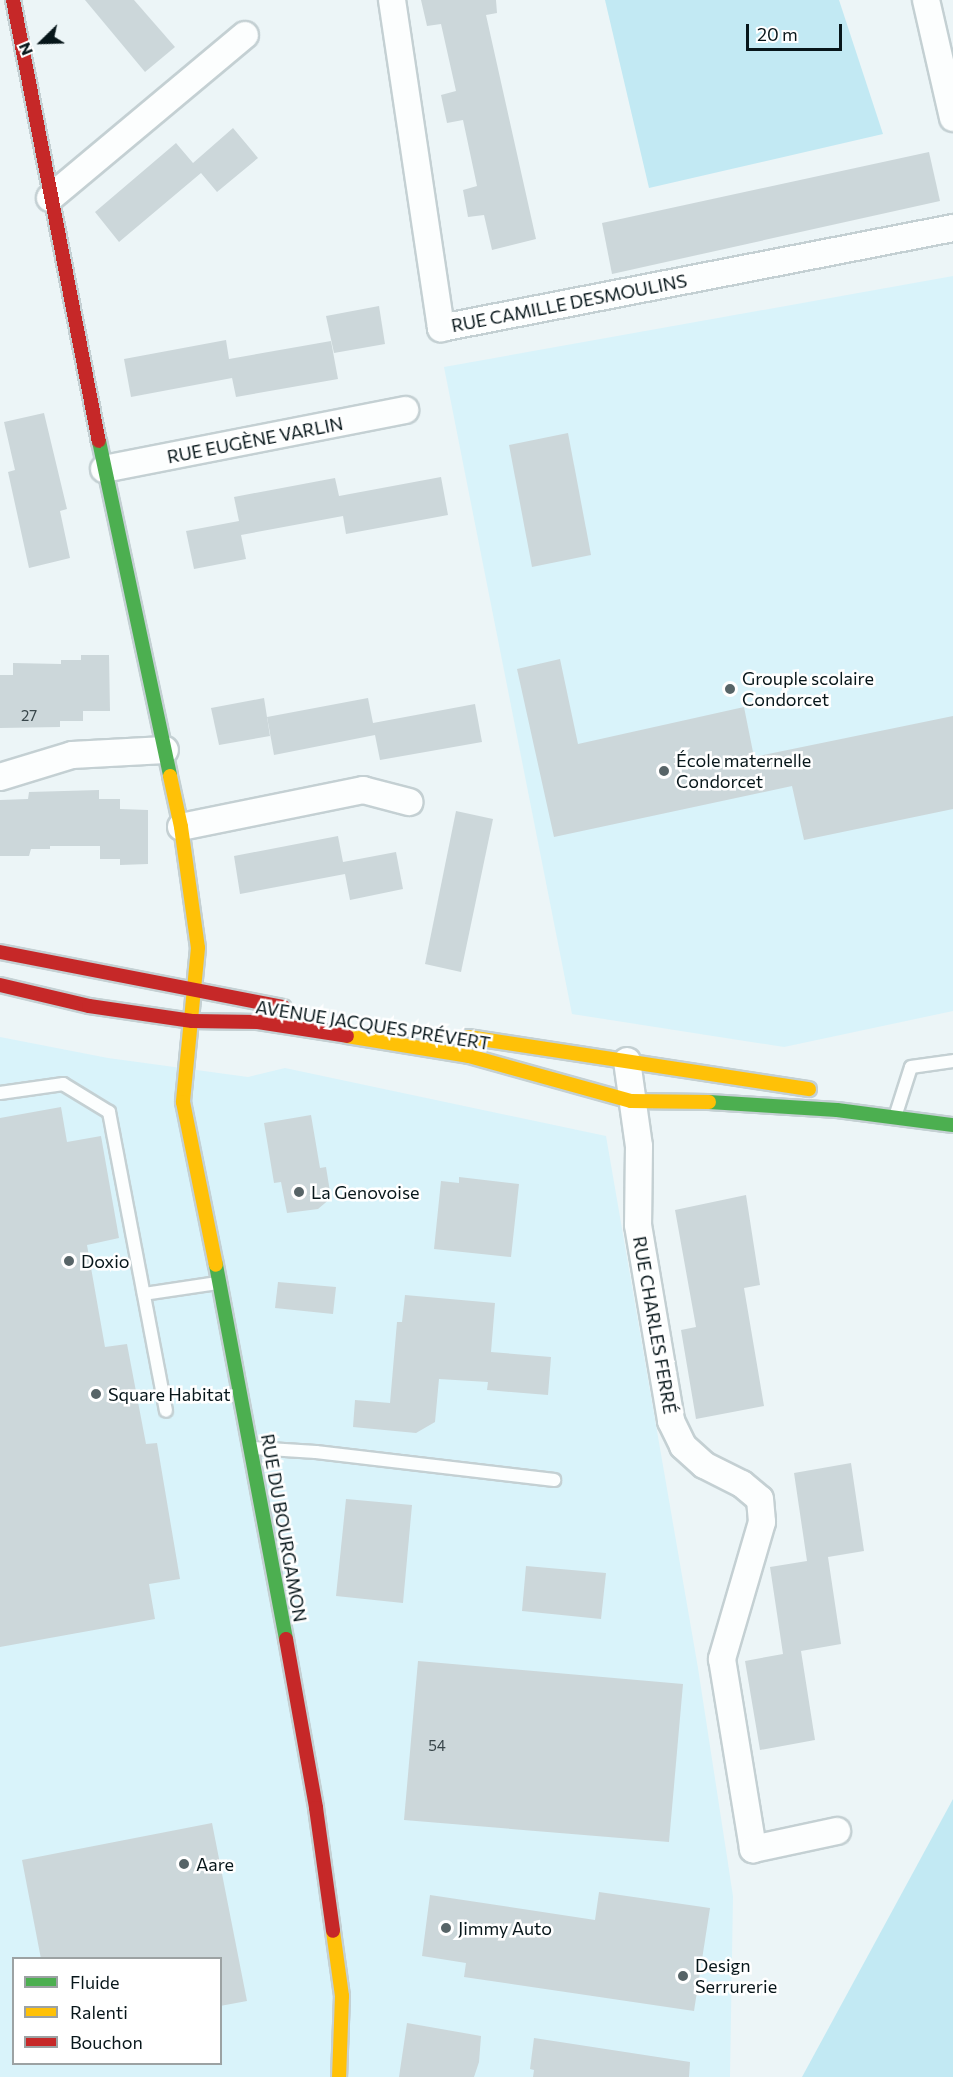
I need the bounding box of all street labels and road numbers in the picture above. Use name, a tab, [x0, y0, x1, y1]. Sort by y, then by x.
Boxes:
street label: RUE CAMILLE DESMOULINS	[449, 270, 689, 336]
street label: RUE EUGÈNE VARLIN	[165, 412, 345, 468]
street label: AVENUE JACQUES PRÉVERT	[254, 996, 492, 1054]
street label: RUE CHARLES FERRÉ	[629, 1234, 681, 1416]
street label: RUE DU BOURGAMON	[257, 1432, 311, 1624]

